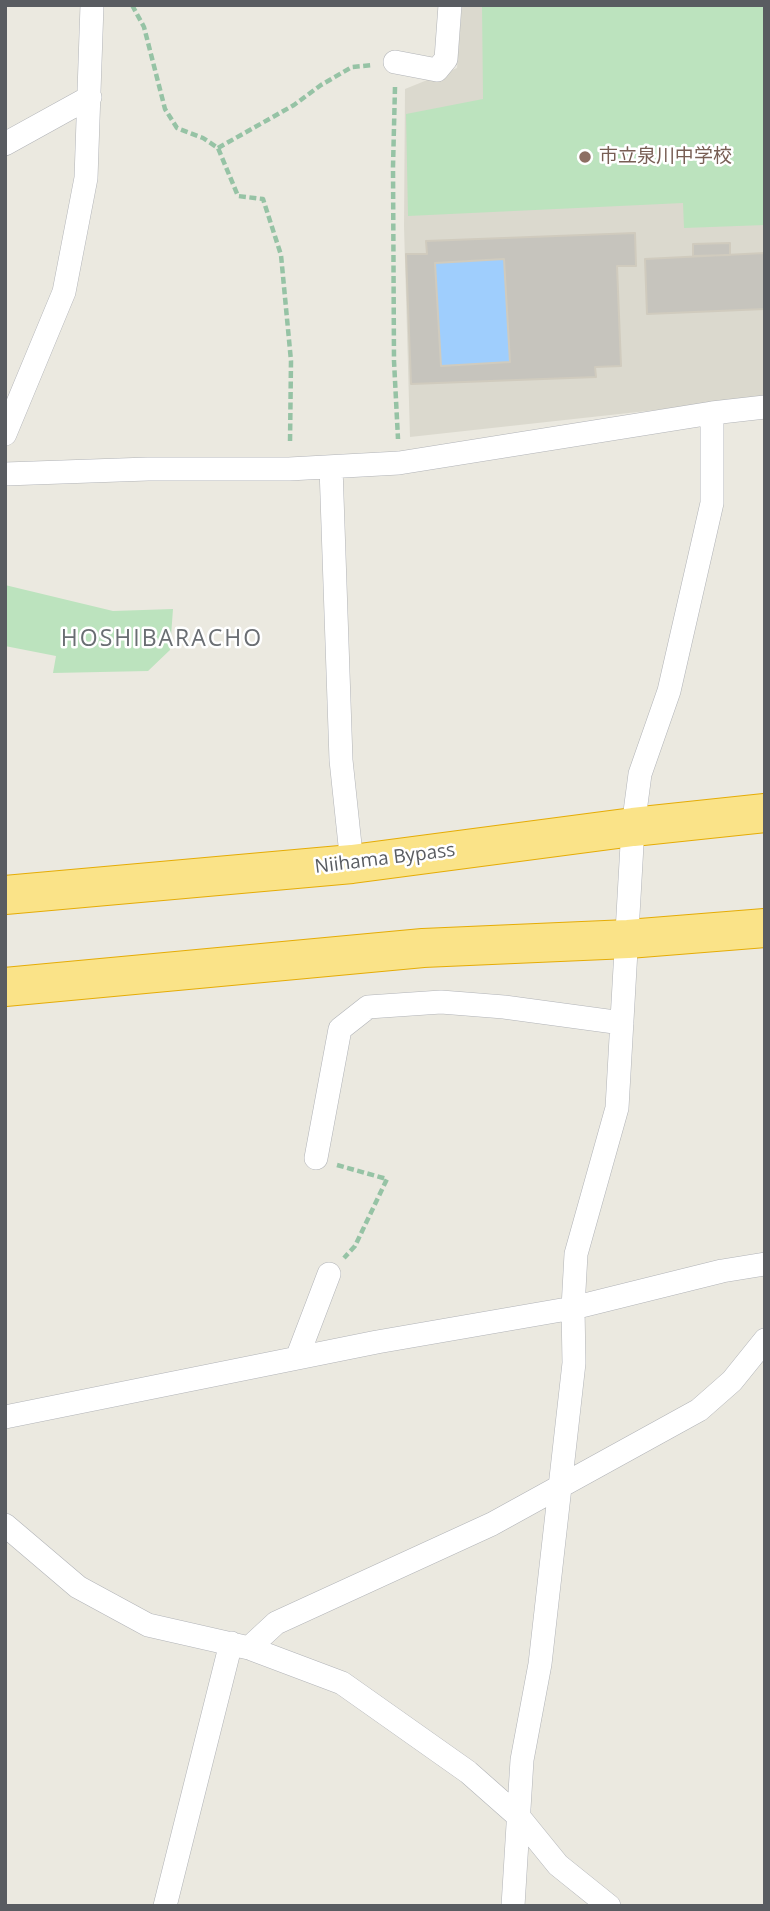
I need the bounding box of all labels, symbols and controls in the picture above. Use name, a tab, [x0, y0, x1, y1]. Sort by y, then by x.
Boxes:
place label: 市立泉川中学校	[599, 146, 732, 168]
marker: 市立泉川中学校	[577, 149, 593, 165]
district label: HOSHIBARACHO	[62, 625, 262, 653]
street label: Niihama Bypass	[313, 839, 457, 879]

